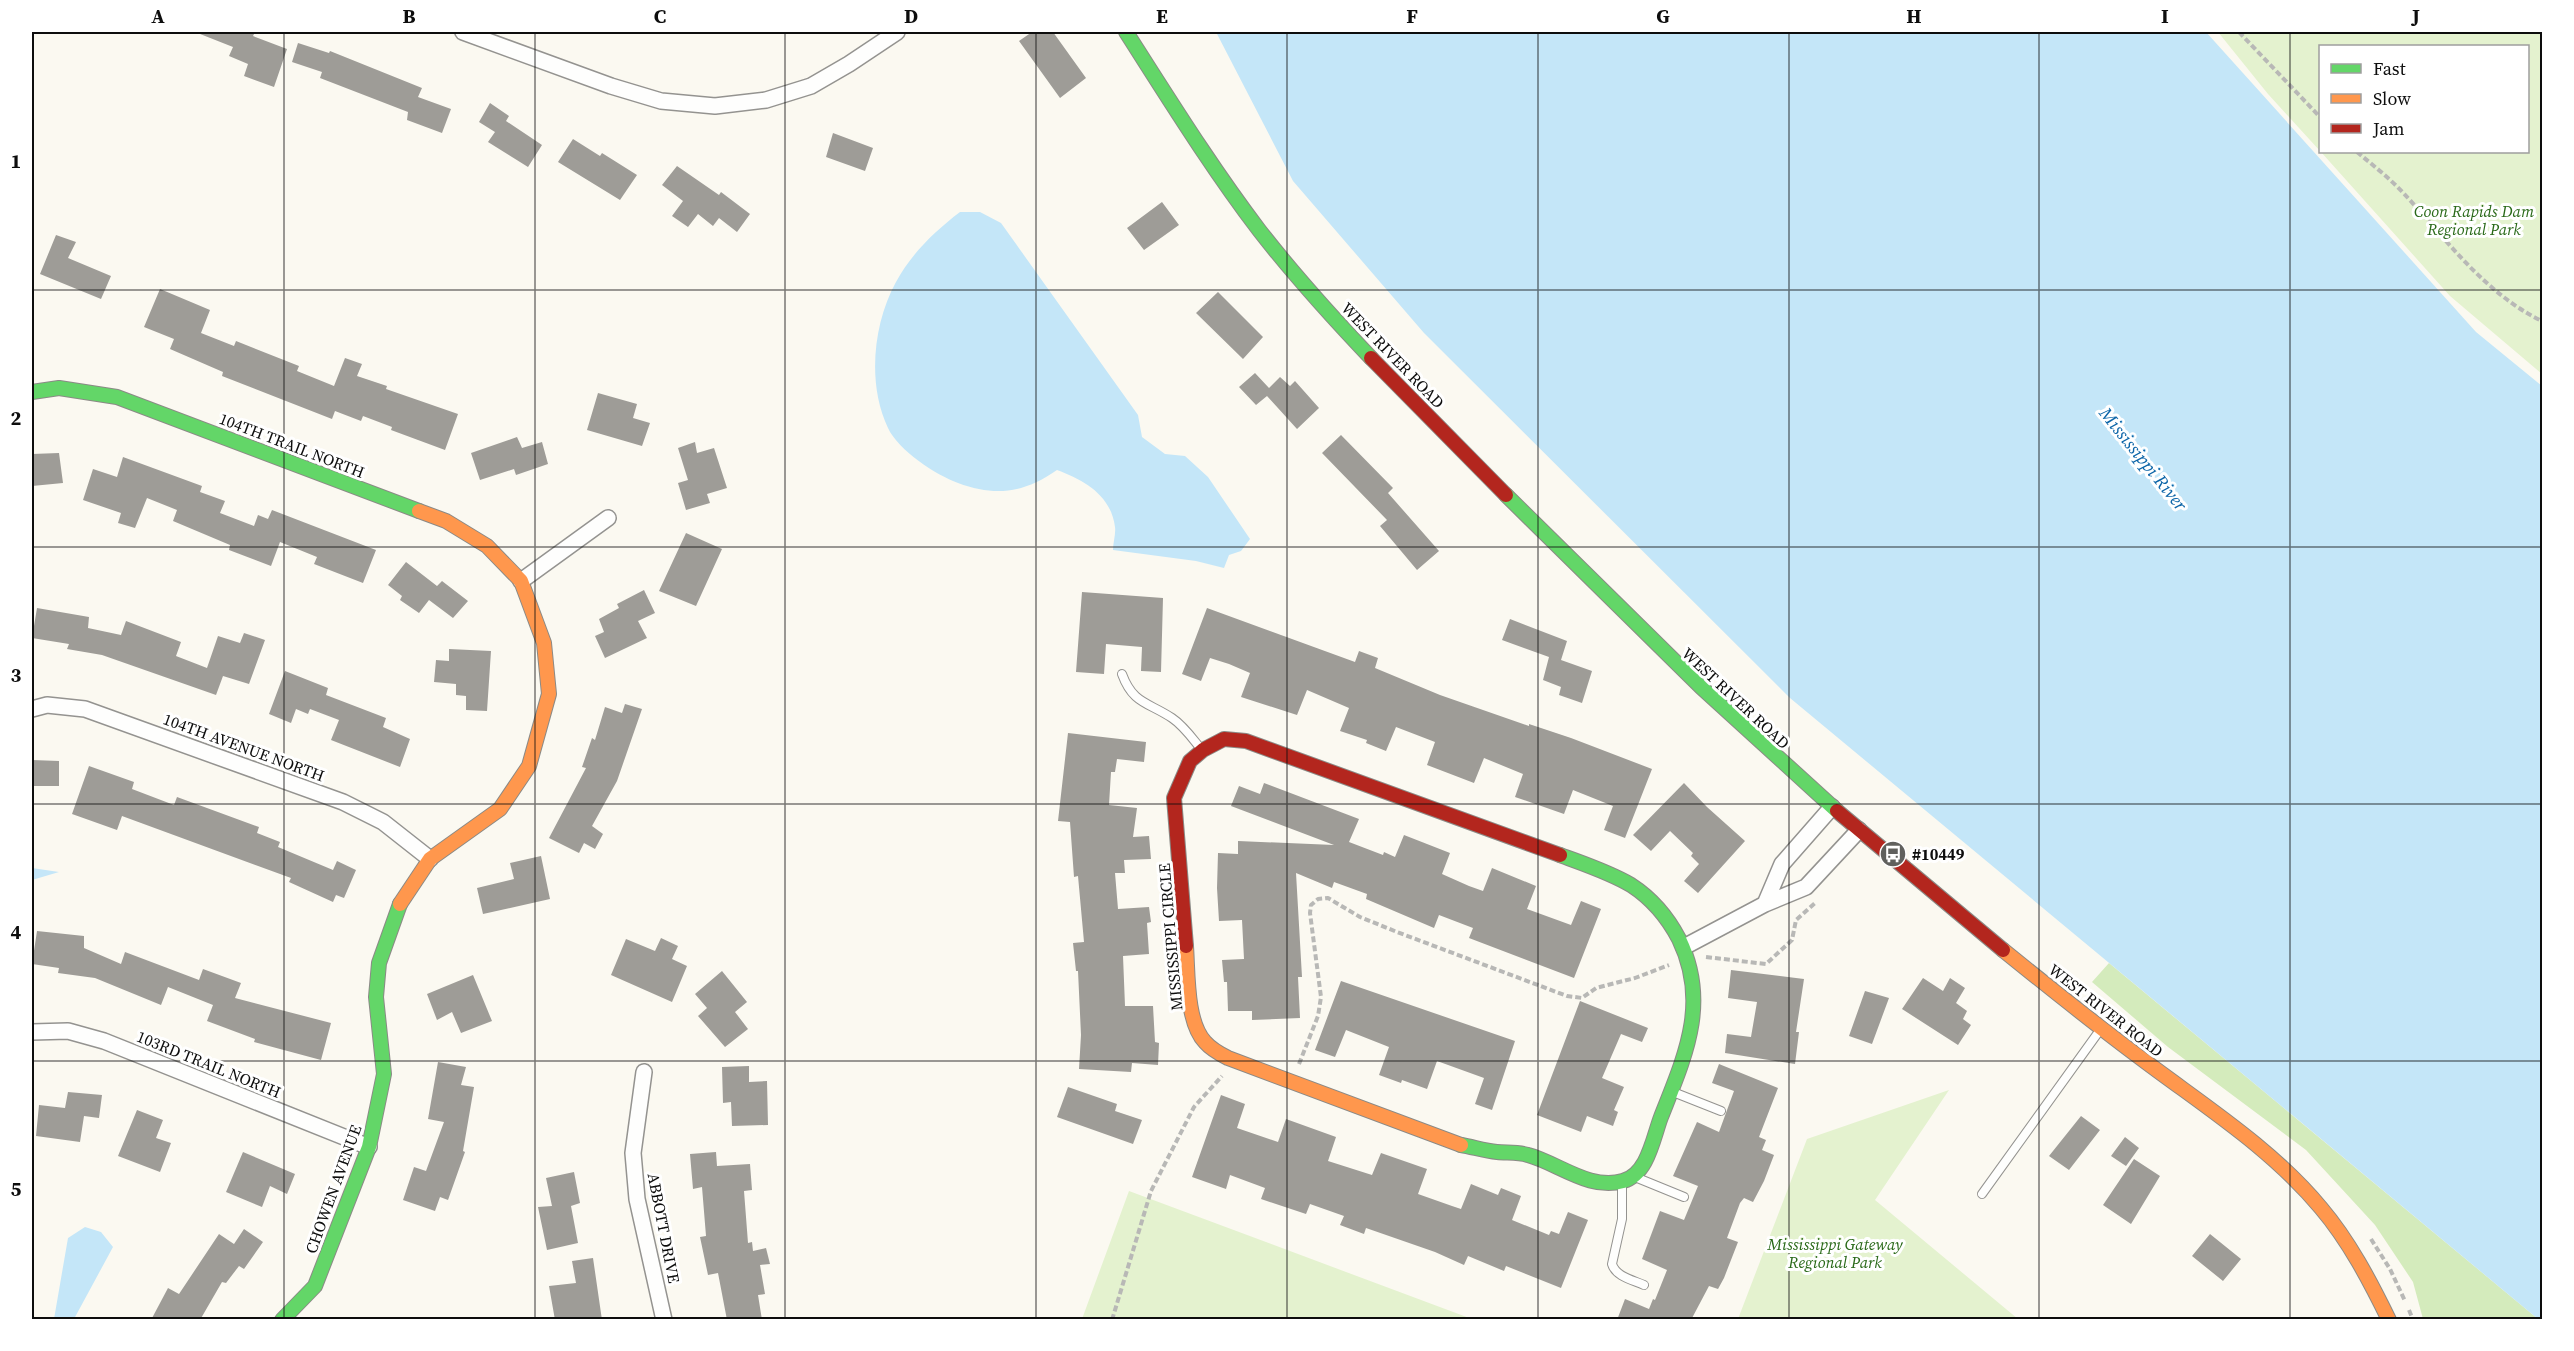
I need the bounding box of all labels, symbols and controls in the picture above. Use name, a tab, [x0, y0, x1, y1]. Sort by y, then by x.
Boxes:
text: A	[151, 2, 165, 30]
text: B	[402, 2, 416, 30]
text: C	[654, 2, 666, 30]
text: D	[904, 2, 918, 30]
text: E	[1156, 2, 1168, 30]
text: F	[1406, 2, 1418, 30]
text: G	[1656, 2, 1670, 30]
text: H	[1906, 2, 1922, 30]
text: I	[2161, 2, 2169, 30]
text: J	[2410, 2, 2420, 30]
legend	[2319, 45, 2529, 153]
text: Fast	[2373, 56, 2406, 81]
text: Slow	[2373, 86, 2411, 111]
text: Jam	[2372, 116, 2405, 141]
text: 1	[11, 147, 21, 175]
park label: Coon Rapids Dam Regional Park	[2414, 200, 2534, 240]
street label: WEST RIVER ROAD	[1337, 297, 1449, 413]
water label: Mississippi River	[2093, 401, 2194, 516]
text: 2	[11, 404, 22, 432]
street label: 104TH TRAIL NORTH	[216, 407, 368, 483]
street label: WEST RIVER ROAD	[1677, 642, 1795, 754]
text: 3	[11, 661, 22, 689]
street label: 104TH AVENUE NORTH	[160, 708, 328, 786]
bus stop icon: #10449	[1878, 839, 1908, 869]
place label: #10449	[1912, 843, 1965, 865]
street label: MISSISSIPPI CIRCLE	[1153, 862, 1187, 1012]
text: 4	[11, 918, 22, 946]
street label: WEST RIVER ROAD	[2044, 958, 2168, 1062]
street label: 103RD TRAIL NORTH	[134, 1025, 284, 1103]
street label: CHOWEN AVENUE	[300, 1121, 367, 1256]
street label: ABBOTT DRIVE	[643, 1171, 686, 1285]
text: 5	[11, 1175, 22, 1203]
park label: Mississippi Gateway Regional Park	[1766, 1233, 1903, 1273]

